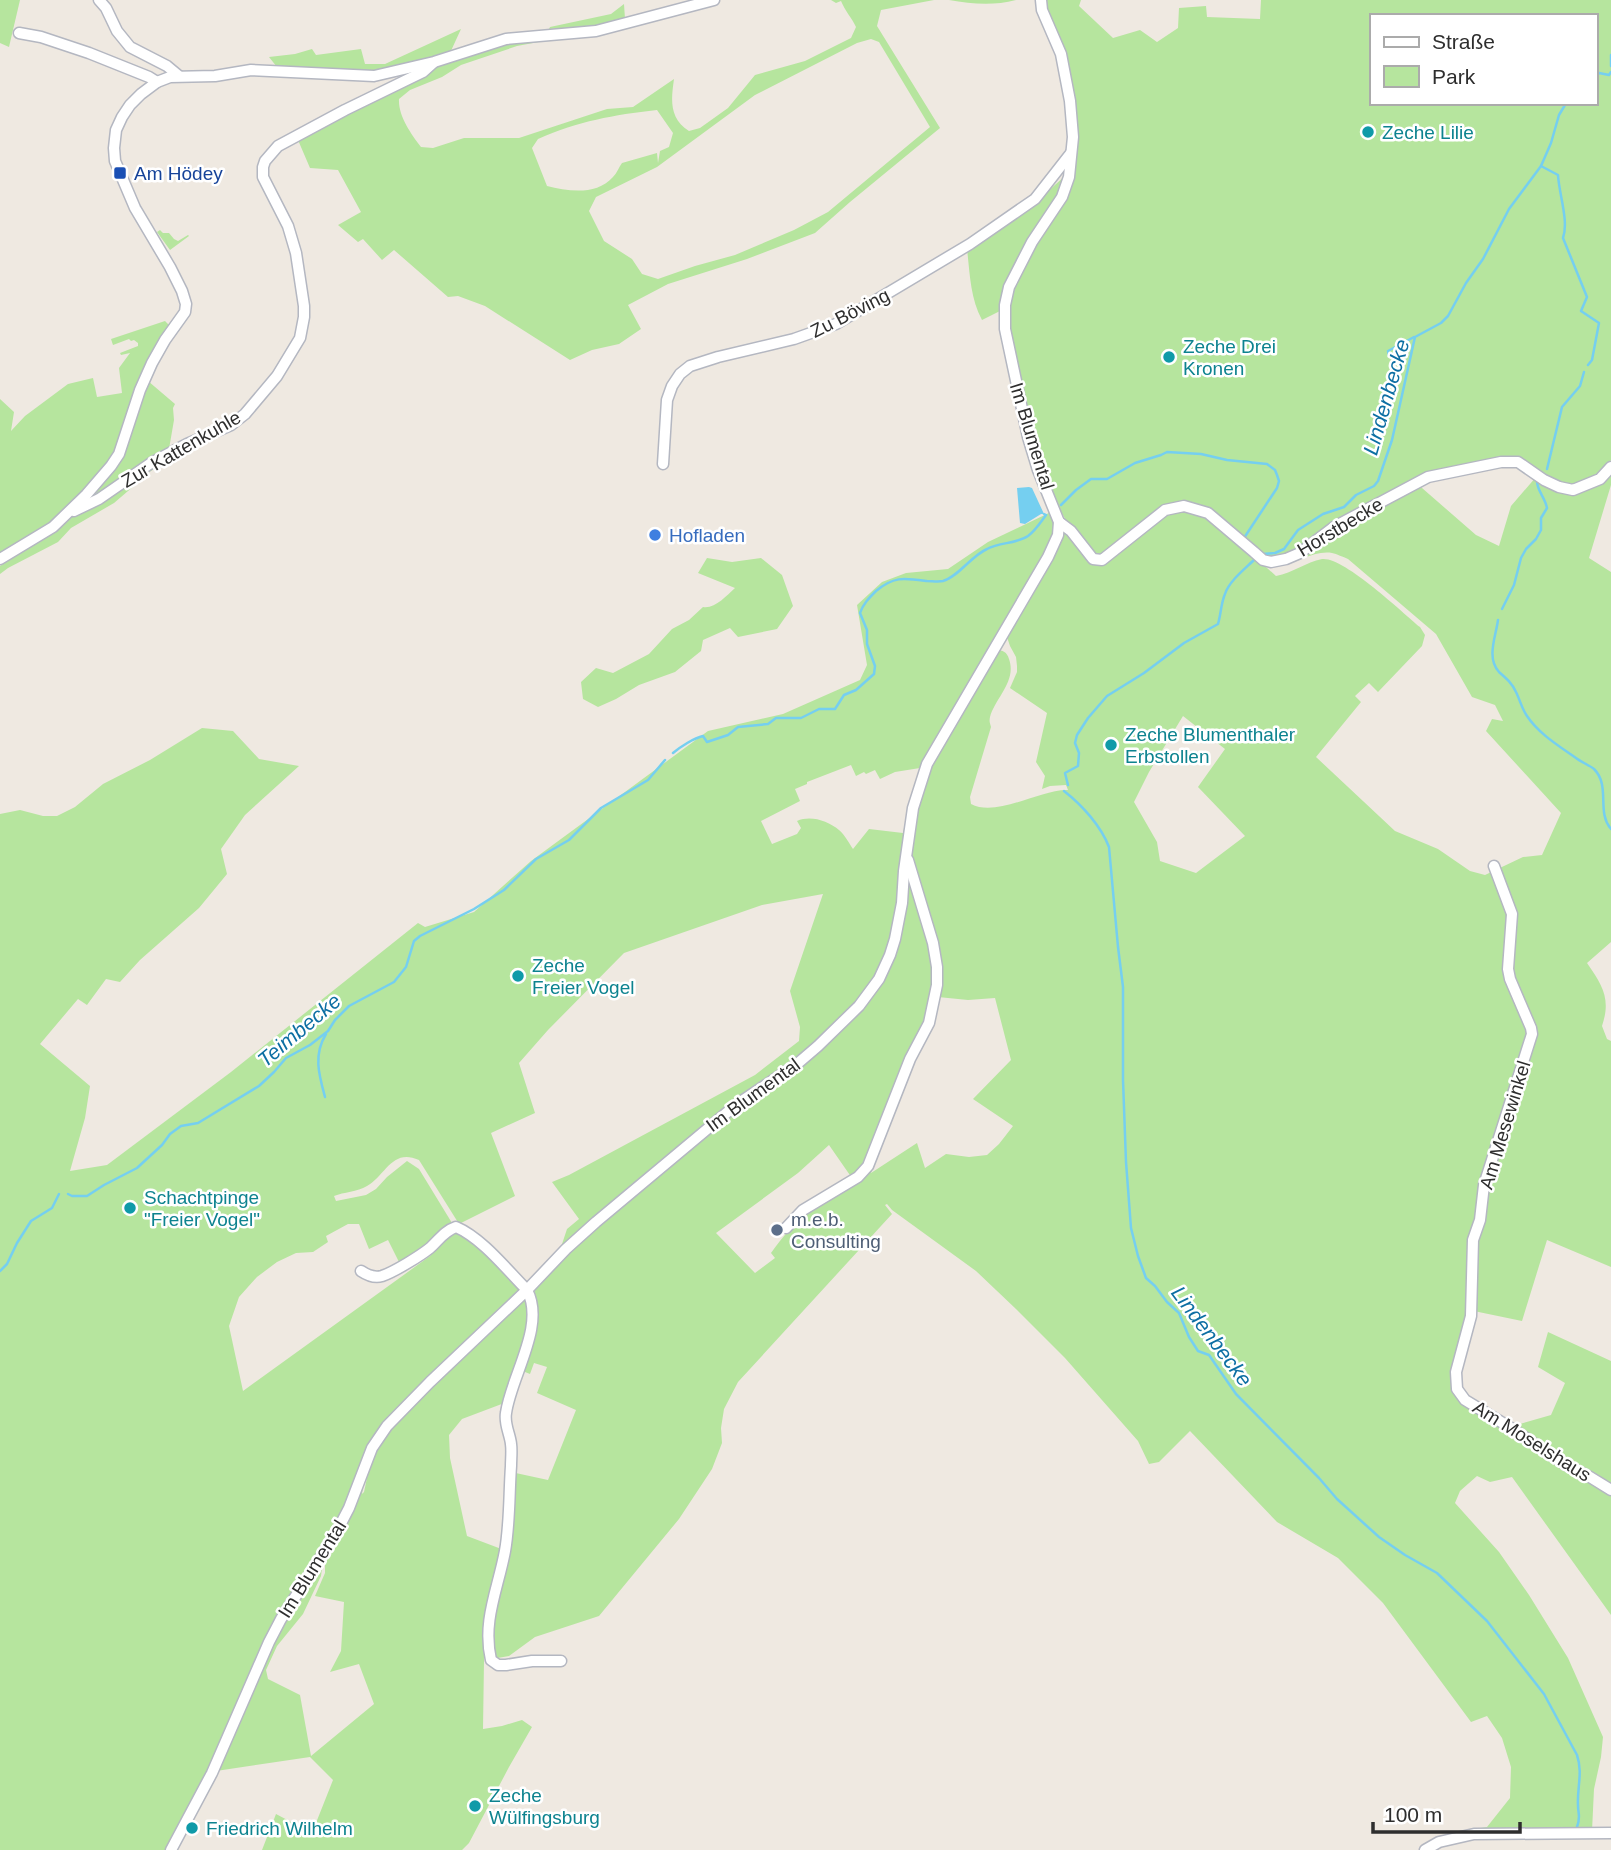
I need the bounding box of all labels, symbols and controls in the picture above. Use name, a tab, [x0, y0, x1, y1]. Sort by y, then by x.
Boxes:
legend	[1370, 14, 1597, 105]
text: Straße	[1432, 30, 1495, 53]
text: Park	[1432, 65, 1476, 88]
place label: Zeche Lilie	[1382, 122, 1474, 143]
marker: Zeche Lilie	[1360, 124, 1376, 140]
place label: Am Hödey	[134, 163, 223, 184]
marker: Am Hödey	[112, 165, 128, 181]
street label: Zu Böving	[807, 284, 893, 342]
place label: Zeche Drei Kronen	[1183, 336, 1276, 379]
water label: Lindenbecke	[1359, 337, 1413, 457]
marker: Zeche Drei Kronen	[1161, 349, 1177, 365]
street label: Im Blumental	[1006, 380, 1058, 492]
street label: Zur Kattenkuhle	[118, 406, 244, 492]
street label: Horstbecke	[1293, 493, 1387, 561]
place label: Hofladen	[669, 525, 745, 546]
marker: Hofladen	[647, 527, 663, 543]
place label: Zeche Blumenthaler Erbstollen	[1125, 724, 1296, 767]
marker: Zeche Blumenthaler Erbstollen	[1103, 737, 1119, 753]
place label: Zeche Freier Vogel	[532, 955, 634, 998]
marker: Zeche Freier Vogel	[510, 968, 526, 984]
water label: Teimbecke	[253, 989, 345, 1071]
street label: Im Blumental	[702, 1054, 804, 1136]
street label: Am Mesewinkel	[1476, 1058, 1534, 1192]
place label: Schachtpinge "Freier Vogel"	[144, 1187, 260, 1230]
marker: Schachtpinge "Freier Vogel"	[122, 1200, 138, 1216]
place label: m.e.b. Consulting	[791, 1209, 881, 1252]
marker: m.e.b. Consulting	[769, 1222, 785, 1238]
water label: Lindenbecke	[1167, 1282, 1257, 1390]
street label: Am Moselshaus	[1469, 1396, 1595, 1486]
street label: Im Blumental	[274, 1516, 350, 1622]
place label: Zeche Wülfingsburg	[489, 1785, 600, 1828]
scale bar	[1373, 1790, 1520, 1834]
marker: Zeche Wülfingsburg	[467, 1798, 483, 1814]
text: 100 m	[1384, 1803, 1442, 1826]
place label: Friedrich Wilhelm	[206, 1818, 353, 1839]
marker: Friedrich Wilhelm	[184, 1820, 200, 1836]

